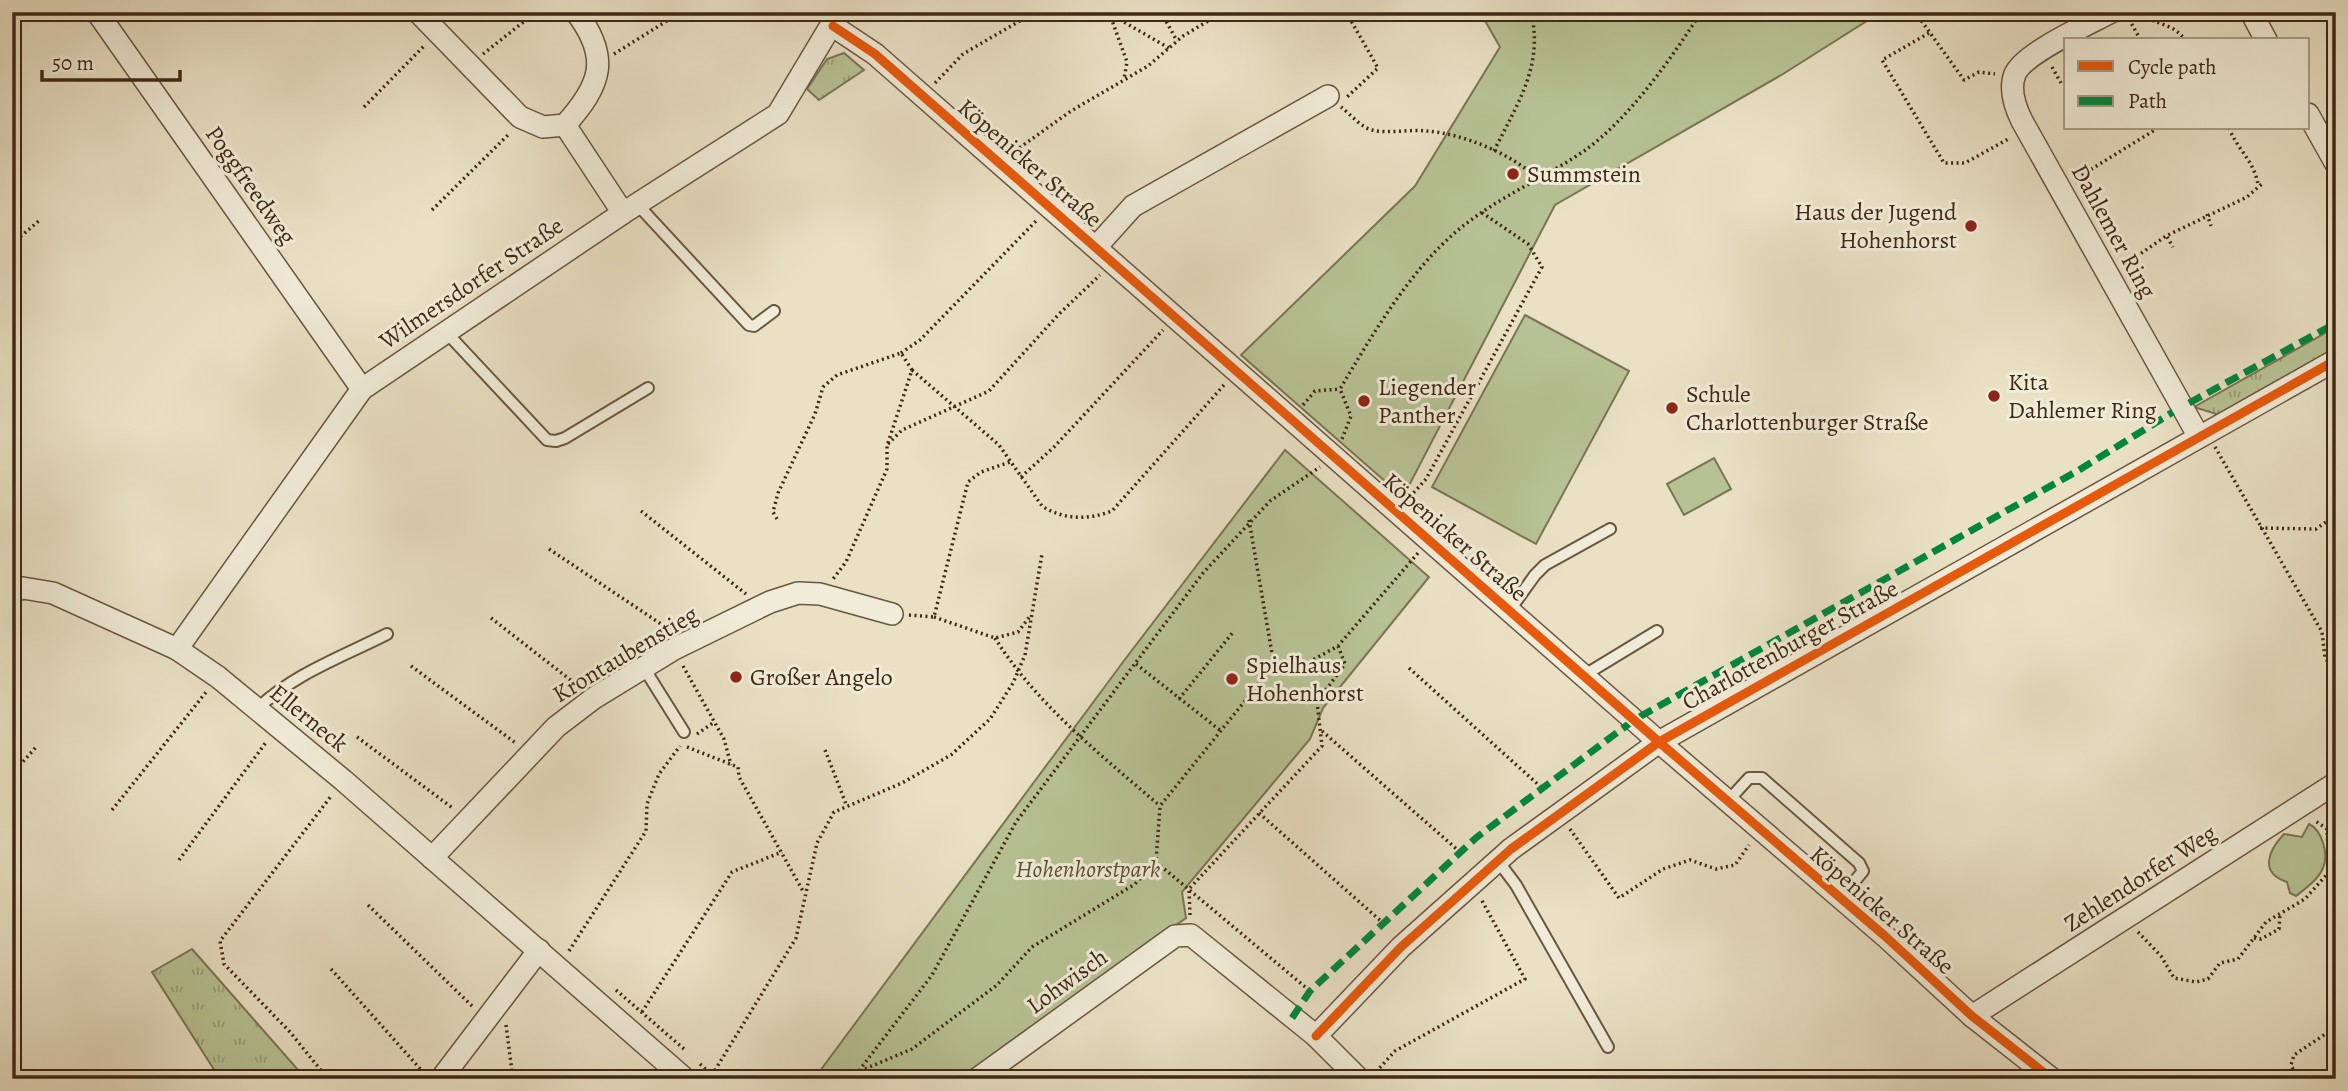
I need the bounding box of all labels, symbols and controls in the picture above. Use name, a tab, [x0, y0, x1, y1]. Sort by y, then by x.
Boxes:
scale bar	[42, 38, 180, 82]
legend	[2064, 38, 2310, 130]
text: 50 m	[52, 49, 94, 77]
text: Cycle path	[2128, 53, 2217, 81]
text: Path	[2128, 87, 2167, 115]
street label: Köpenicker Straße	[951, 91, 1109, 235]
street label: Poggfreedweg	[198, 119, 304, 251]
place label: Summstein	[1527, 158, 1641, 190]
street label: Dahlemer Ring	[2064, 158, 2164, 304]
marker: Summstein	[1505, 166, 1521, 182]
place label: Haus der Jugend Hohenhorst	[1794, 196, 1957, 256]
street label: Wilmersdorfer Straße	[372, 209, 569, 357]
marker: Haus der Jugend Hohenhorst	[1963, 218, 1979, 234]
place label: Kita Dahlemer Ring	[2008, 366, 2157, 426]
place label: Liegender Panther	[1378, 371, 1476, 431]
place label: Schule Charlottenburger Straße	[1686, 378, 1929, 438]
marker: Kita Dahlemer Ring	[1986, 388, 2002, 404]
marker: Liegender Panther	[1356, 393, 1372, 409]
marker: Schule Charlottenburger Straße	[1664, 400, 1680, 416]
street label: Köpenicker Straße	[1376, 465, 1534, 609]
street label: Charlottenburger Straße	[1676, 572, 1904, 718]
street label: Krontaubenstieg	[546, 598, 704, 710]
place label: Spielhaus Hohenhorst	[1246, 649, 1364, 709]
place label: Großer Angelo	[750, 661, 893, 693]
marker: Großer Angelo	[728, 669, 744, 685]
marker: Spielhaus Hohenhorst	[1224, 671, 1240, 687]
street label: Ellerneck	[263, 677, 355, 759]
street label: Zehlendorfer Weg	[2058, 817, 2222, 939]
street label: Köpenicker Straße	[1803, 838, 1961, 982]
park label: Hohenhorstpark	[1016, 853, 1161, 885]
street label: Lohwisch	[1020, 941, 1114, 1021]

